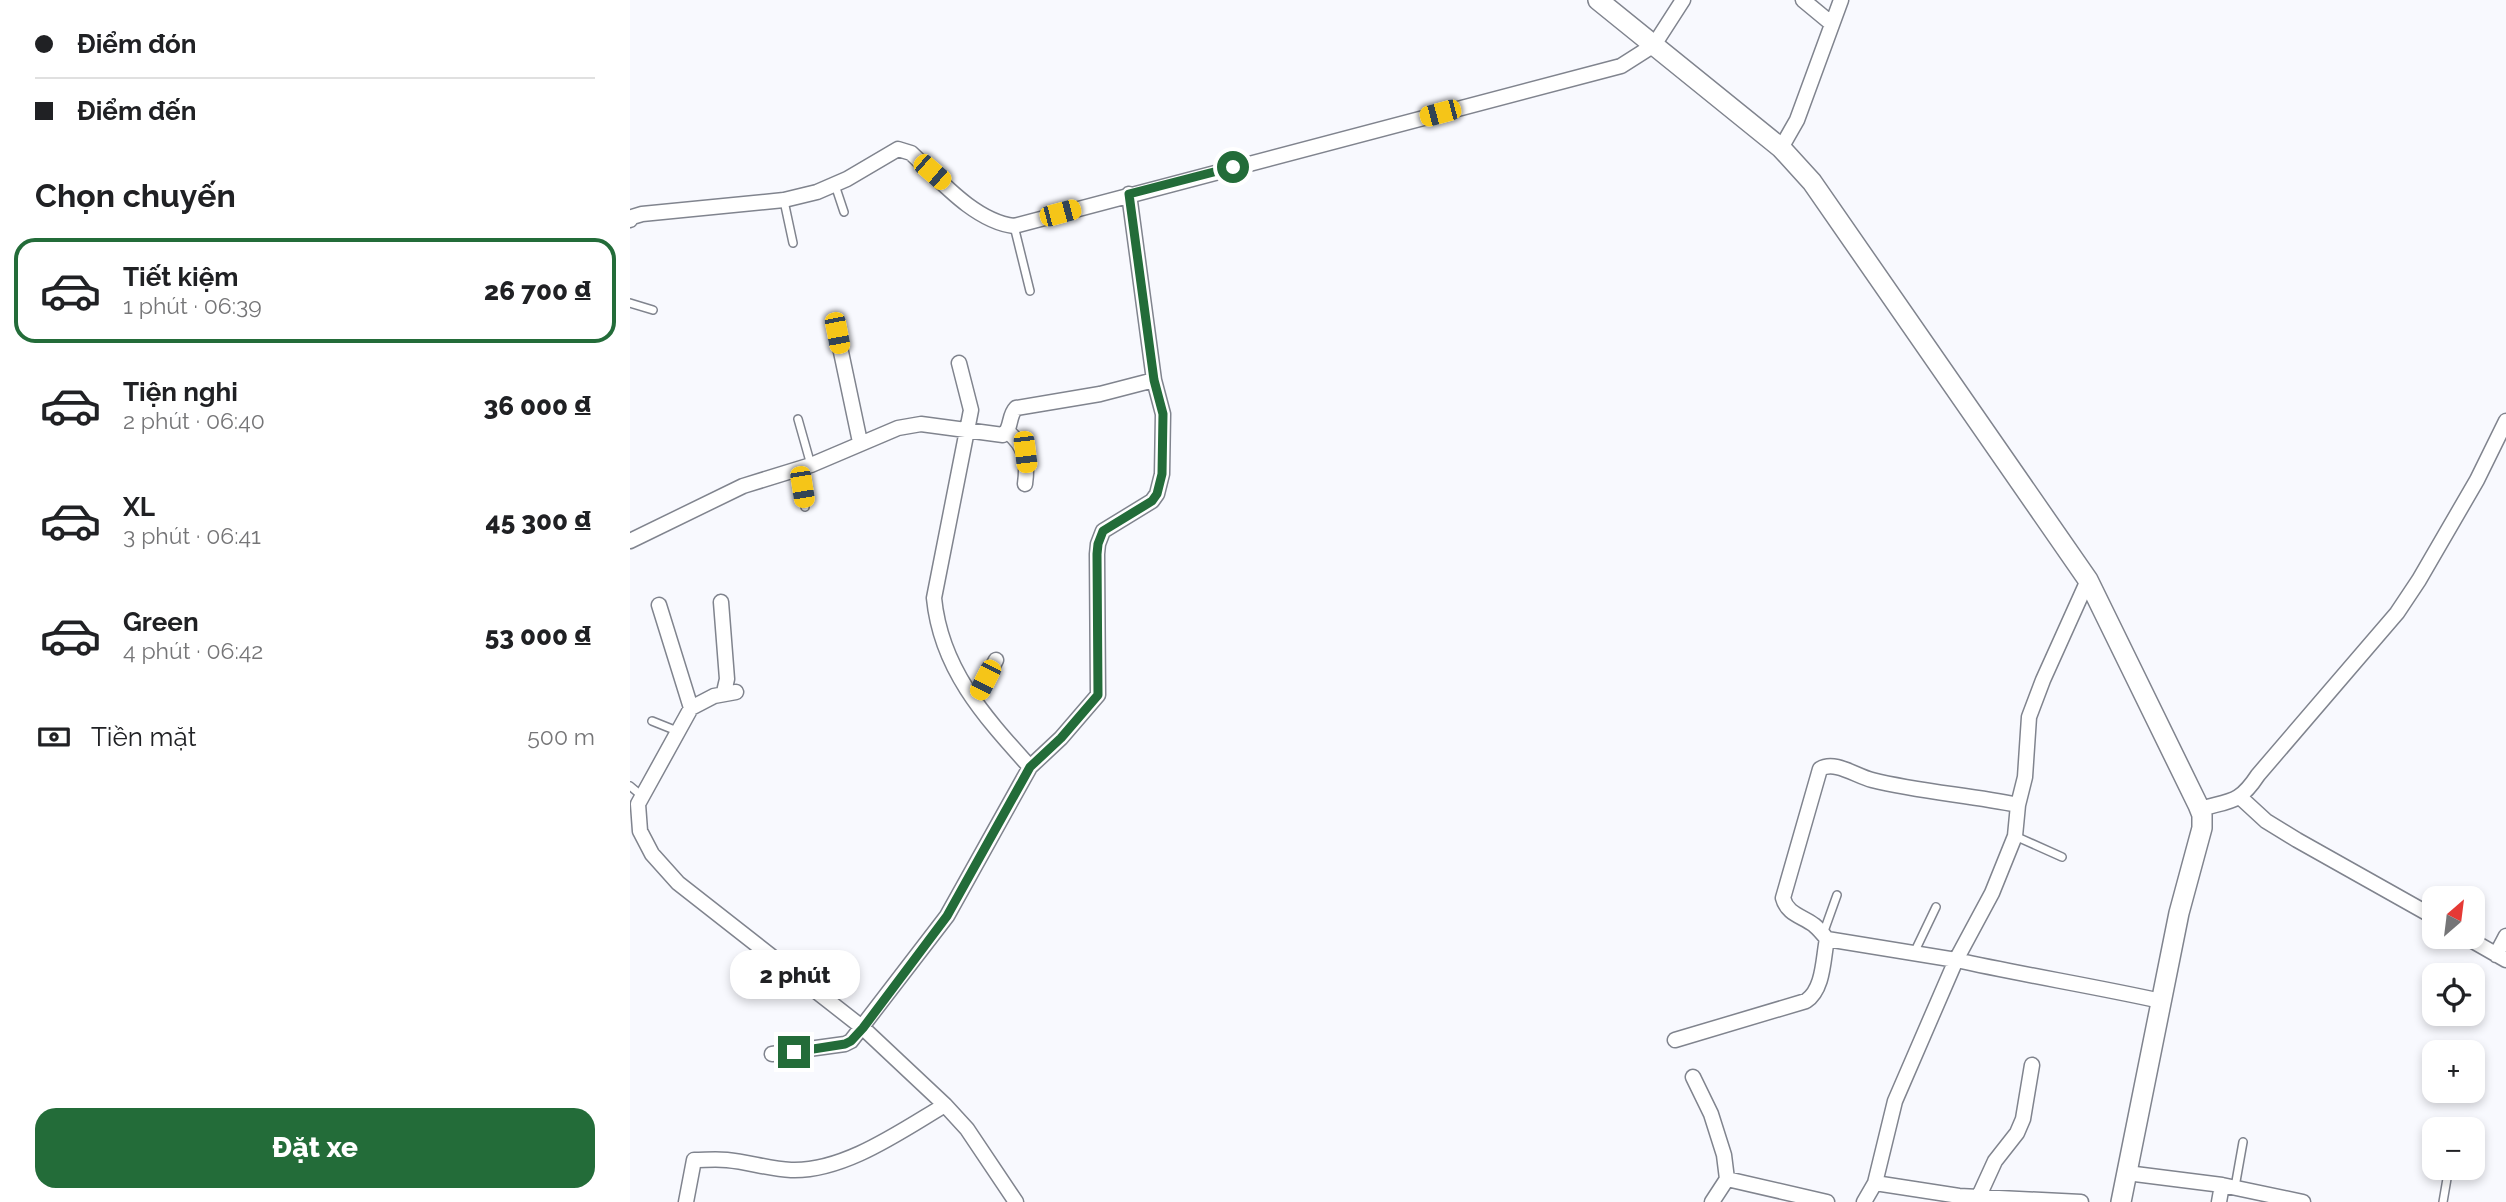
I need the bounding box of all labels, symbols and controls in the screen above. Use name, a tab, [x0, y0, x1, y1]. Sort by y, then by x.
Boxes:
text: Điểm đón	[77, 29, 197, 59]
text: Điểm đến	[77, 96, 196, 126]
car	[1417, 97, 1464, 129]
car	[910, 150, 955, 194]
route start	[1217, 151, 1249, 183]
text: Chọn chuyến	[35, 177, 236, 214]
car	[1037, 197, 1084, 229]
icon: car	[39, 259, 102, 322]
text: Tiết kiệm	[123, 262, 238, 292]
text: 26 700 ₫	[484, 276, 591, 306]
text: 1 phút · 06:39	[123, 292, 262, 319]
car	[823, 310, 852, 356]
icon: car	[39, 374, 102, 437]
text: Tiện nghi	[123, 377, 238, 407]
text: 36 000 ₫	[483, 391, 591, 421]
text: 2 phút · 06:40	[123, 407, 265, 434]
car	[1013, 430, 1038, 474]
car	[789, 465, 816, 509]
icon: car	[39, 489, 102, 552]
text: XL	[123, 492, 155, 522]
text: 45 300 ₫	[486, 506, 591, 536]
text: 3 phút · 06:41	[123, 522, 261, 549]
icon: car	[39, 604, 102, 667]
text: Green	[123, 607, 199, 637]
text: 53 000 ₫	[485, 621, 591, 651]
text: 4 phút · 06:42	[123, 637, 263, 664]
car	[967, 657, 1004, 703]
icon: cash	[35, 718, 73, 756]
text: Tiền mặt	[91, 722, 196, 752]
text: 500 m	[527, 723, 595, 750]
north arrow	[2422, 886, 2485, 948]
map controls	[2422, 886, 2485, 1180]
callout: 2 phút	[729, 950, 859, 1000]
text: 2 phút	[759, 961, 831, 988]
button: locate	[2422, 963, 2485, 1026]
route end	[778, 1036, 810, 1068]
button: +	[2422, 1040, 2485, 1103]
button: Đặt xe	[35, 1108, 595, 1188]
button: −	[2422, 1117, 2485, 1180]

